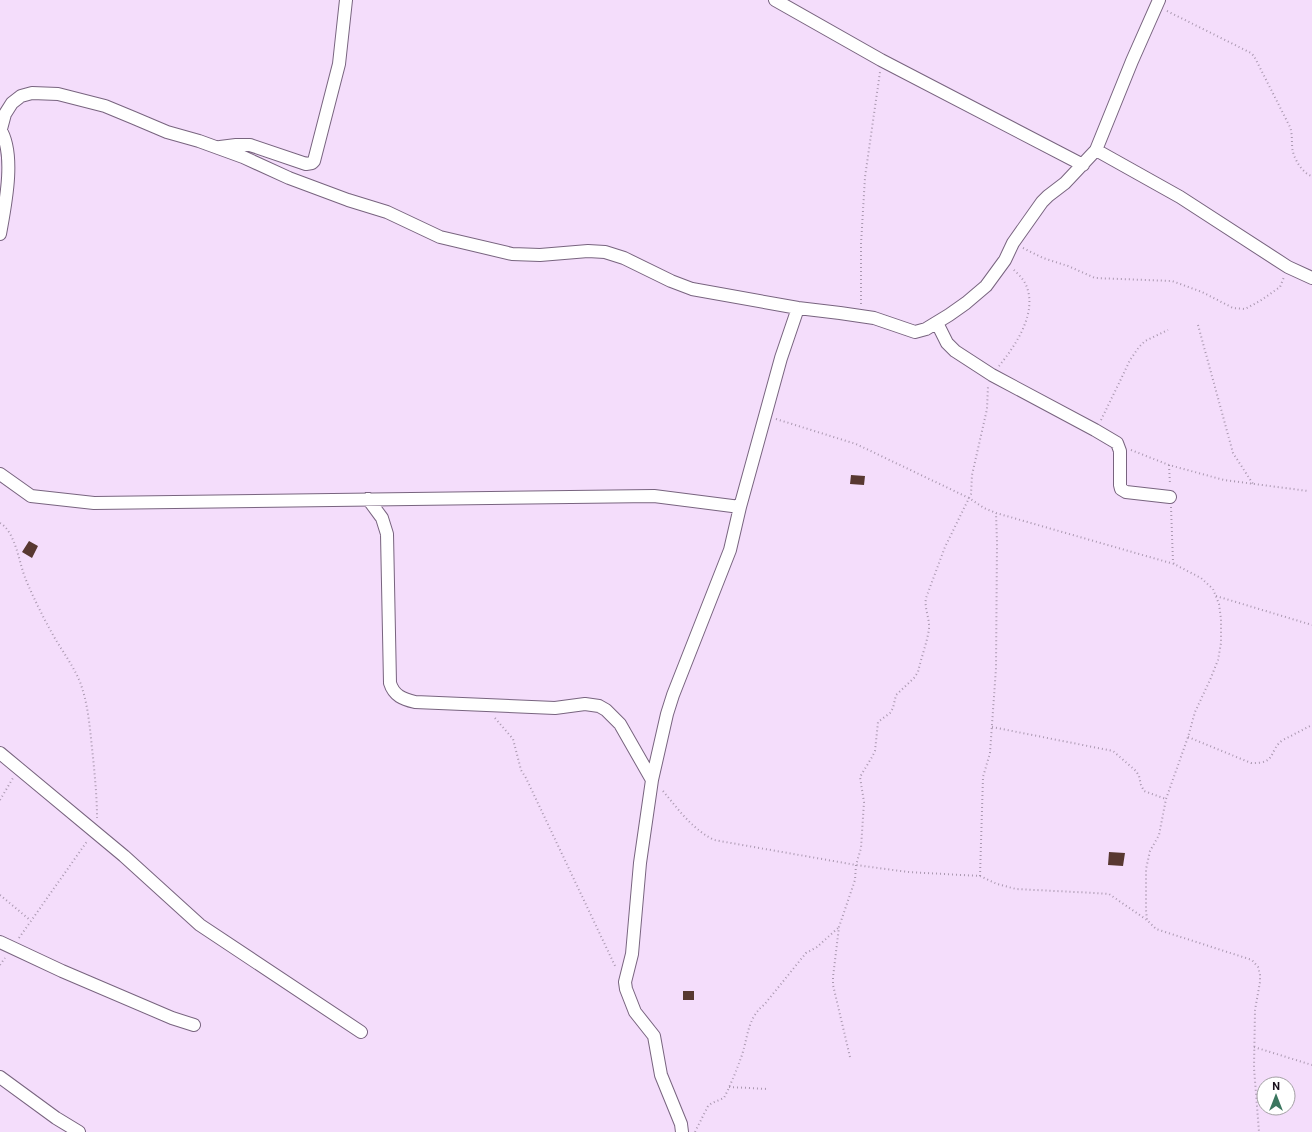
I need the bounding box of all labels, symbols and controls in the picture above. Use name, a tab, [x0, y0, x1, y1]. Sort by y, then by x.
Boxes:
north arrow	[1256, 1076, 1296, 1116]
text: N	[1272, 1080, 1280, 1093]

